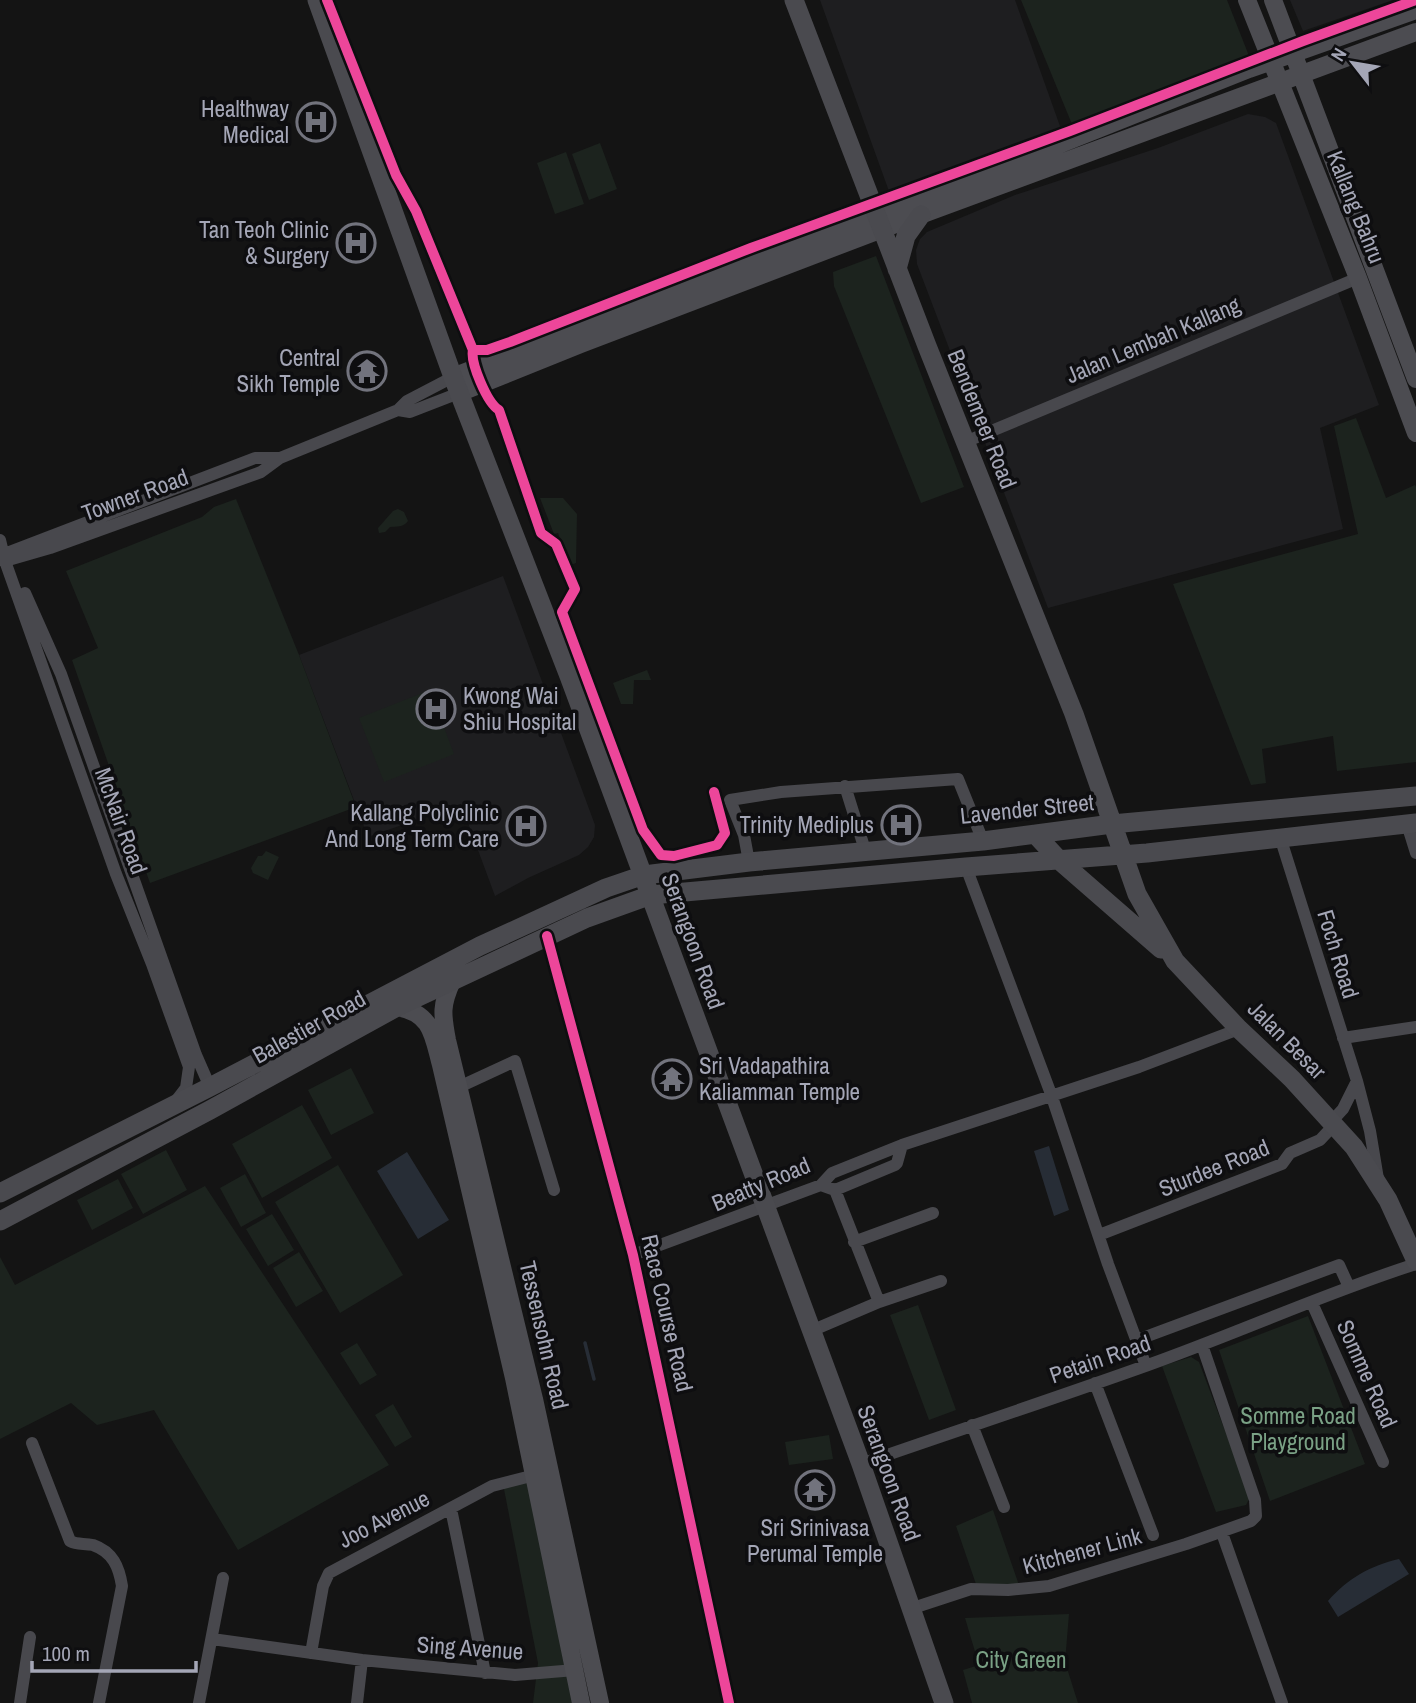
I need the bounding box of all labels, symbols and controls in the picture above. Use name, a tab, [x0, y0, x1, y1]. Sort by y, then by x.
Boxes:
north arrow	[1318, 28, 1388, 98]
text: N	[1324, 43, 1352, 66]
place label: Healthway Medical	[201, 93, 290, 150]
hospital icon: Healthway Medical	[295, 101, 337, 143]
street label: Kallang Bahru	[1320, 146, 1393, 268]
place label: Tan Teoh Clinic & Surgery	[199, 214, 330, 271]
hospital icon: Tan Teoh Clinic & Surgery	[335, 222, 377, 264]
street label: Jalan Lembah Kallang	[1061, 289, 1245, 390]
place label: Central Sikh Temple	[237, 342, 340, 399]
street label: Bendemeer Road	[940, 344, 1025, 493]
temple icon: Central Sikh Temple	[346, 350, 388, 392]
street label: Towner Road	[77, 461, 192, 528]
place label: Kwong Wai Shiu Hospital	[463, 680, 576, 737]
hospital icon: Kwong Wai Shiu Hospital	[415, 688, 457, 730]
street label: McNair Road	[88, 763, 155, 878]
street label: Lavender Street	[959, 786, 1095, 831]
place label: Kallang Polyclinic And Long Term Care	[324, 797, 499, 854]
hospital icon: Trinity Mediplus	[880, 804, 922, 846]
hospital icon: Kallang Polyclinic And Long Term Care	[505, 805, 547, 847]
place label: Trinity Mediplus	[739, 809, 874, 840]
street label: Serangoon Road	[655, 869, 732, 1013]
street label: Foch Road	[1310, 906, 1367, 1002]
street label: Balestier Road	[247, 983, 371, 1070]
street label: Jalan Besar	[1241, 993, 1334, 1086]
place label: Sri Vadapathira Kaliamman Temple	[699, 1050, 860, 1107]
temple icon: Sri Vadapathira Kaliamman Temple	[651, 1058, 693, 1100]
street label: Sturdee Road	[1154, 1131, 1274, 1204]
street label: Beatty Road	[707, 1149, 815, 1218]
street label: Race Course Road	[634, 1231, 701, 1395]
street label: Tessensohn Road	[512, 1258, 577, 1412]
street label: Somme Road	[1330, 1315, 1405, 1433]
street label: Petain Road	[1045, 1327, 1154, 1390]
park label: Somme Road Playground	[1240, 1400, 1356, 1457]
street label: Serangoon Road	[851, 1401, 928, 1545]
temple icon: Sri Srinivasa Perumal Temple	[794, 1469, 836, 1511]
street label: Joo Avenue	[333, 1482, 435, 1555]
place label: Sri Srinivasa Perumal Temple	[747, 1512, 883, 1569]
street label: Kitchener Link	[1019, 1520, 1145, 1581]
street label: Sing Avenue	[416, 1628, 524, 1667]
scale bar	[32, 1630, 196, 1674]
text: 100 m	[42, 1639, 90, 1668]
park label: City Green	[975, 1644, 1067, 1675]

